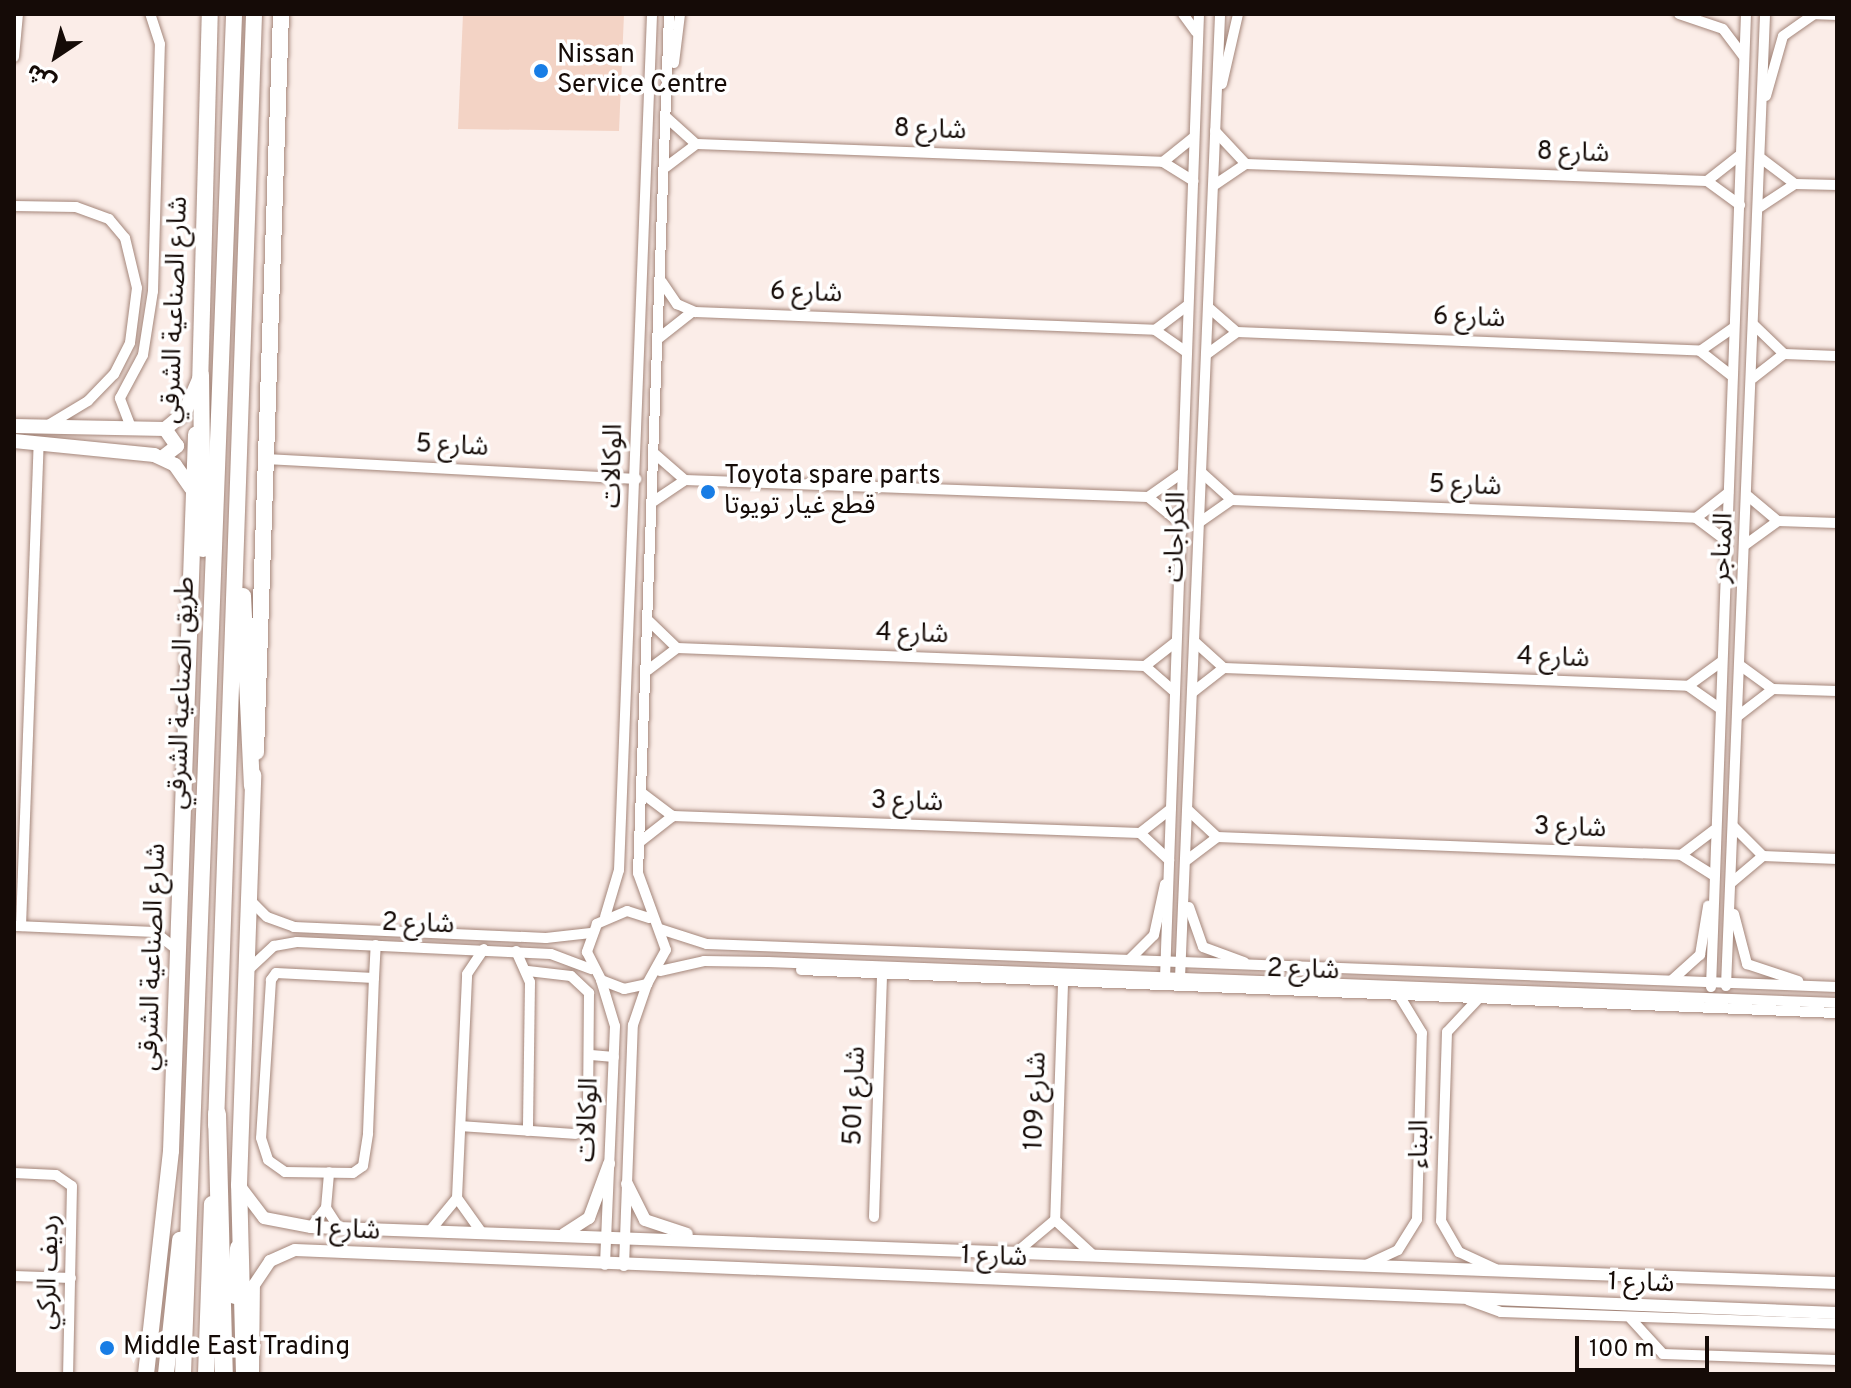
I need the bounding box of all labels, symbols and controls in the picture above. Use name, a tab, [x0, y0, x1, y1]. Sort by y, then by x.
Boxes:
north arrow	[16, 16, 96, 96]
place label: Nissan Service Centre	[557, 40, 728, 102]
text: ش	[22, 56, 62, 96]
marker: Nissan Service Centre	[532, 62, 550, 80]
street label: شارع 8	[893, 114, 967, 148]
street label: شارع 8	[1536, 137, 1610, 171]
street label: شارع الصناعية الشرقي	[156, 196, 196, 424]
street label: شارع 6	[769, 277, 843, 311]
street label: شارع 6	[1432, 302, 1506, 336]
street label: الوكالات	[597, 423, 631, 509]
street label: شارع 5	[415, 430, 489, 464]
place label: Toyota spare parts قطع غيار تويوتا	[724, 461, 941, 522]
street label: شارع 5	[1428, 470, 1502, 504]
marker: Toyota spare parts قطع غيار تويوتا	[699, 483, 717, 501]
street label: الكراجات	[1160, 491, 1194, 583]
street label: المناجر	[1707, 512, 1741, 584]
street label: طريق الصناعية الشرقي	[163, 576, 203, 810]
street label: شارع 4	[875, 618, 949, 652]
street label: شارع 4	[1516, 642, 1590, 676]
street label: شارع 3	[870, 786, 944, 820]
street label: شارع 3	[1533, 812, 1607, 846]
street label: شارع الصناعية الشرقي	[134, 843, 174, 1071]
street label: شارع 2	[381, 908, 455, 942]
street label: شارع 2	[1266, 954, 1340, 988]
street label: شارع 501	[839, 1046, 873, 1146]
street label: شارع 109	[1020, 1051, 1054, 1151]
street label: الوكالات	[571, 1077, 607, 1163]
street label: البناء	[1405, 1119, 1437, 1169]
street label: رديف الركي	[32, 1214, 68, 1330]
street label: شارع 1	[313, 1214, 381, 1248]
street label: شارع 1	[960, 1241, 1028, 1275]
street label: شارع 1	[1607, 1267, 1675, 1301]
scale bar	[1579, 1320, 1713, 1370]
place label: Middle East Trading	[123, 1332, 351, 1364]
text: 100 m	[1589, 1335, 1655, 1365]
marker: Middle East Trading	[98, 1339, 116, 1357]

